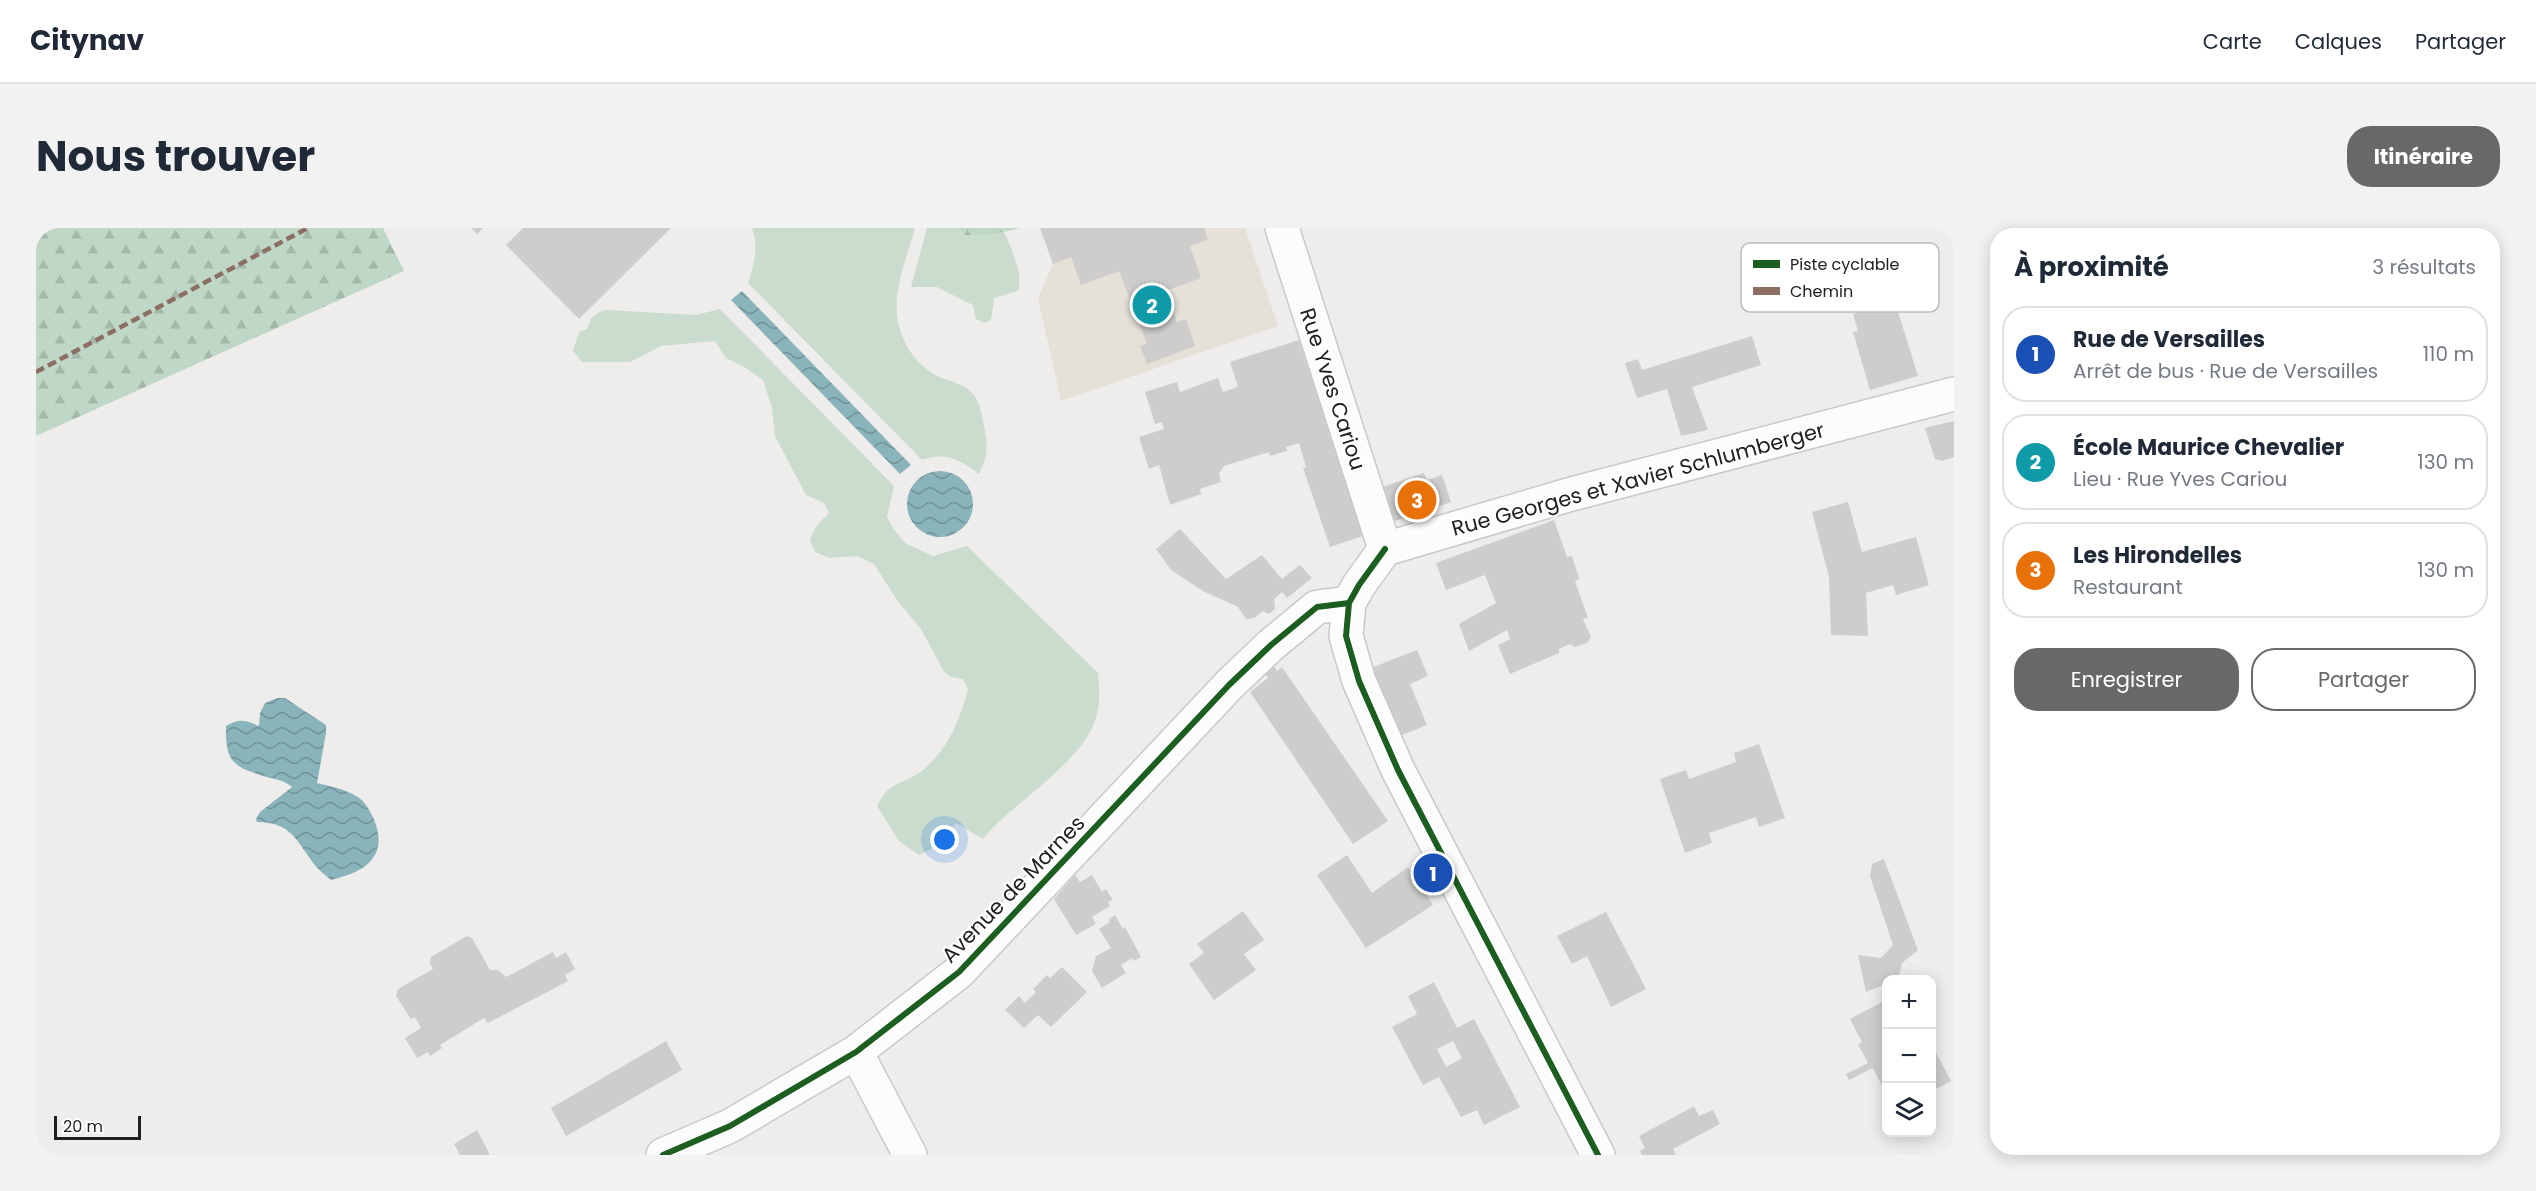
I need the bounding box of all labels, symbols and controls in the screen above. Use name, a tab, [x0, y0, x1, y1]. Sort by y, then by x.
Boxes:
text: Citynav	[30, 21, 144, 60]
text: Carte	[2203, 27, 2262, 56]
text: Calques	[2295, 27, 2382, 56]
text: Partager	[2415, 27, 2506, 56]
button: Itinéraire	[2347, 126, 2500, 187]
text: Nous trouver	[36, 127, 315, 186]
legend	[1741, 243, 1939, 312]
text: À proximité	[2014, 249, 2169, 285]
text: Piste cyclable	[1790, 253, 1900, 276]
text: 3 résultats	[2372, 253, 2476, 281]
text: Chemin	[1790, 280, 1853, 303]
pin: 2	[1132, 282, 1172, 328]
street label: Rue Yves Cariou	[1293, 304, 1373, 474]
text: Rue de Versailles	[2073, 324, 2265, 355]
text: 1	[2032, 340, 2039, 368]
text: 110 m	[2423, 340, 2474, 368]
text: Arrêt de bus · Rue de Versailles	[2073, 357, 2378, 385]
street label: Rue Georges et Xavier Schlumberger	[1448, 415, 1828, 543]
text: École Maurice Chevalier	[2073, 432, 2344, 463]
text: 2	[2030, 448, 2041, 476]
text: 130 m	[2417, 448, 2474, 476]
text: Lieu · Rue Yves Cariou	[2073, 465, 2287, 493]
pin: 3	[1398, 478, 1436, 522]
text: Les Hirondelles	[2073, 540, 2242, 571]
text: 3	[2029, 556, 2042, 584]
text: 130 m	[2417, 556, 2474, 584]
text: Restaurant	[2073, 573, 2183, 601]
button: Enregistrer	[2014, 648, 2239, 711]
button: Partager	[2251, 648, 2476, 711]
street label: Avenue de Marnes	[935, 809, 1091, 969]
your location	[930, 825, 959, 854]
pin: 1	[1414, 850, 1452, 896]
map controls	[1882, 975, 1936, 1137]
button: +	[1882, 975, 1936, 1029]
button: −	[1882, 1029, 1936, 1083]
button: layers	[1882, 1083, 1936, 1137]
scale bar	[54, 1113, 141, 1140]
text: 20 m	[63, 1115, 103, 1138]

